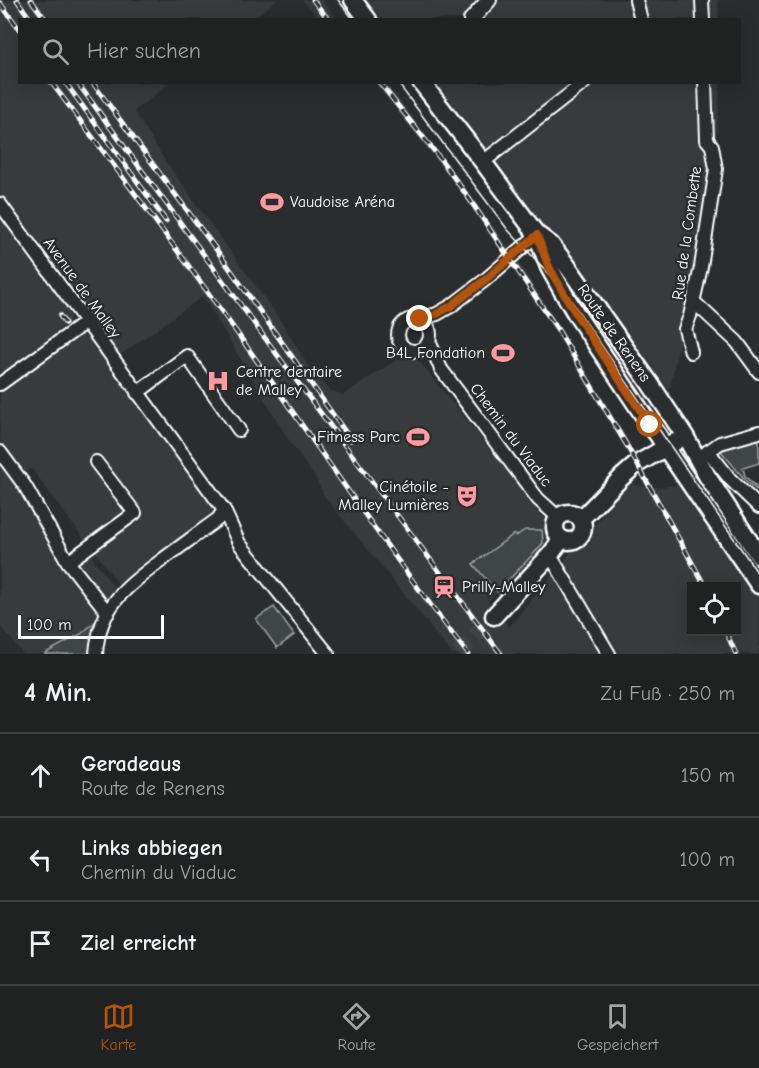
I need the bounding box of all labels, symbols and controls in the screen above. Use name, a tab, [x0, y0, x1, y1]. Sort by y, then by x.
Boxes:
search box	[18, 18, 741, 84]
icon: search	[39, 35, 72, 68]
text: Hier suchen	[87, 38, 201, 64]
street label: Rue de la Combette	[669, 165, 705, 301]
sports icon: Vaudoise Aréna	[259, 189, 285, 215]
place label: Vaudoise Aréna	[290, 193, 395, 211]
street label: Avenue de Malley	[40, 234, 125, 342]
street label: Route de Renens	[574, 281, 655, 386]
route end	[406, 305, 432, 331]
sports icon: B4L Fondation	[490, 340, 516, 366]
place label: B4L Fondation	[386, 344, 485, 362]
place label: Centre dentaire de Malley	[236, 363, 342, 399]
hospital icon: Centre dentaire de Malley	[205, 368, 231, 394]
street label: Chemin du Viaduc	[466, 380, 556, 490]
route start	[636, 411, 662, 437]
sports icon: Fitness Parc	[405, 424, 431, 450]
place label: Fitness Parc	[317, 428, 400, 446]
place label: Cinétoile - Malley Lumières	[338, 478, 449, 514]
theatre icon: Cinétoile - Malley Lumières	[454, 483, 480, 509]
station icon: Prilly-Malley	[431, 574, 457, 600]
place label: Prilly-Malley	[462, 578, 546, 596]
map controls	[687, 582, 741, 636]
button: locate	[687, 582, 741, 636]
scale bar	[18, 612, 164, 640]
text: 100 m	[27, 616, 71, 634]
text: 4 Min.	[24, 678, 92, 708]
text: Zu Fuß · 250 m	[601, 682, 735, 705]
text: Geradeaus	[81, 751, 181, 777]
icon: ahead	[24, 759, 57, 792]
text: 150 m	[681, 764, 735, 787]
text: Route de Renens	[81, 777, 225, 800]
text: Links abbiegen	[81, 835, 223, 861]
icon: left	[24, 843, 57, 876]
text: 100 m	[680, 848, 735, 871]
text: Chemin du Viaduc	[81, 861, 236, 884]
icon: arrive	[24, 927, 57, 960]
text: Ziel erreicht	[81, 930, 196, 956]
tab: Karte	[101, 1000, 136, 1054]
tab: Route	[338, 1000, 376, 1054]
tab: Gespeichert	[577, 1000, 658, 1054]

